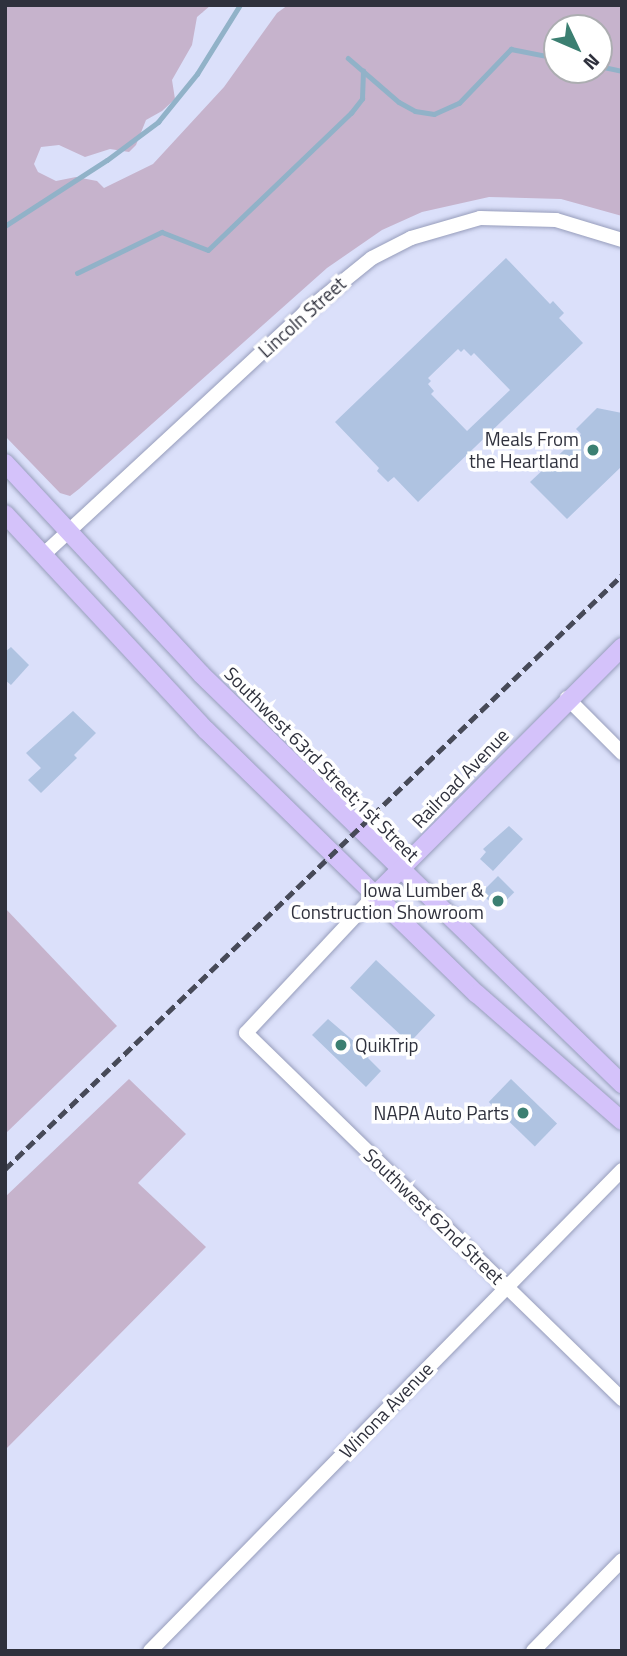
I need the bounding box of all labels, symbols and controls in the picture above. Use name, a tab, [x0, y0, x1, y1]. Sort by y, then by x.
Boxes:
north arrow	[543, 14, 613, 84]
text: N	[577, 48, 607, 77]
street label: Lincoln Street	[254, 272, 350, 362]
place label: Meals From the Heartland	[469, 428, 579, 472]
marker: Meals From the Heartland	[585, 442, 601, 458]
street label: Southwest 63rd Street;1st Street	[220, 662, 424, 866]
street label: Railroad Avenue	[407, 724, 513, 832]
place label: Iowa Lumber & Construction Showroom	[291, 879, 484, 923]
marker: Iowa Lumber & Construction Showroom	[490, 893, 506, 909]
place label: QuikTrip	[355, 1034, 419, 1056]
marker: QuikTrip	[333, 1037, 349, 1053]
place label: NAPA Auto Parts	[374, 1102, 509, 1124]
marker: NAPA Auto Parts	[515, 1105, 531, 1121]
street label: Southwest 62nd Street	[359, 1143, 509, 1289]
street label: Winona Avenue	[335, 1357, 437, 1463]

